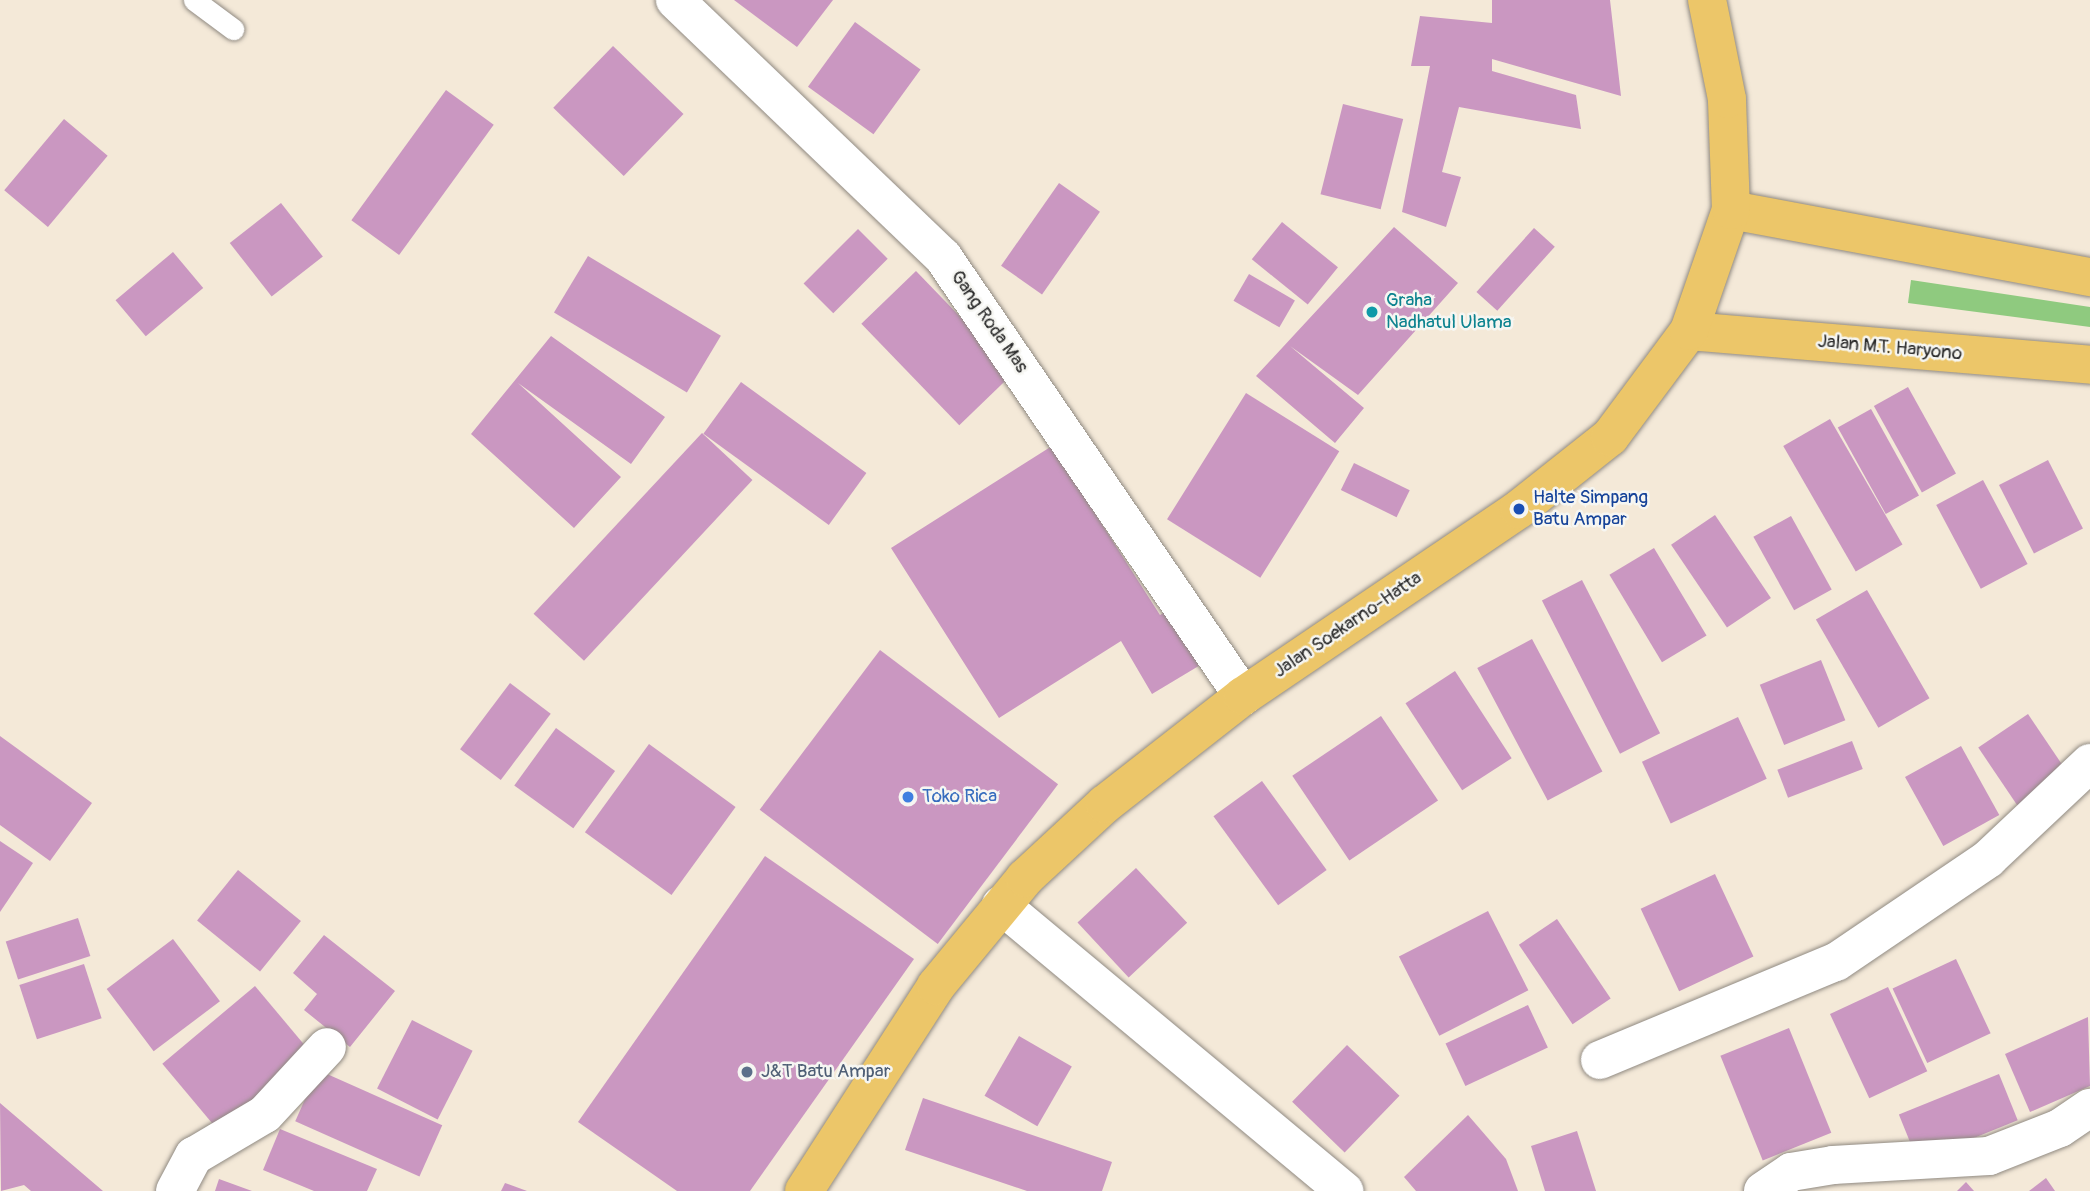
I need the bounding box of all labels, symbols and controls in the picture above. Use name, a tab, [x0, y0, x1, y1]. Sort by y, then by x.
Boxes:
street label: Gang Roda Mas	[945, 266, 1033, 378]
place label: Graha Nadhatul Ulama	[1386, 290, 1512, 334]
marker: Graha Nadhatul Ulama	[1364, 304, 1380, 320]
street label: Jalan M.T. Haryono	[1817, 330, 1963, 366]
place label: Halte Simpang Batu Ampar	[1533, 487, 1648, 531]
marker: Halte Simpang Batu Ampar	[1511, 501, 1527, 517]
street label: Jalan Soekarno-Hatta	[1270, 567, 1426, 683]
place label: Toko Rica	[922, 786, 997, 808]
marker: Toko Rica	[900, 789, 916, 805]
place label: J&T Batu Ampar	[761, 1061, 890, 1083]
marker: J&T Batu Ampar	[739, 1064, 755, 1080]

